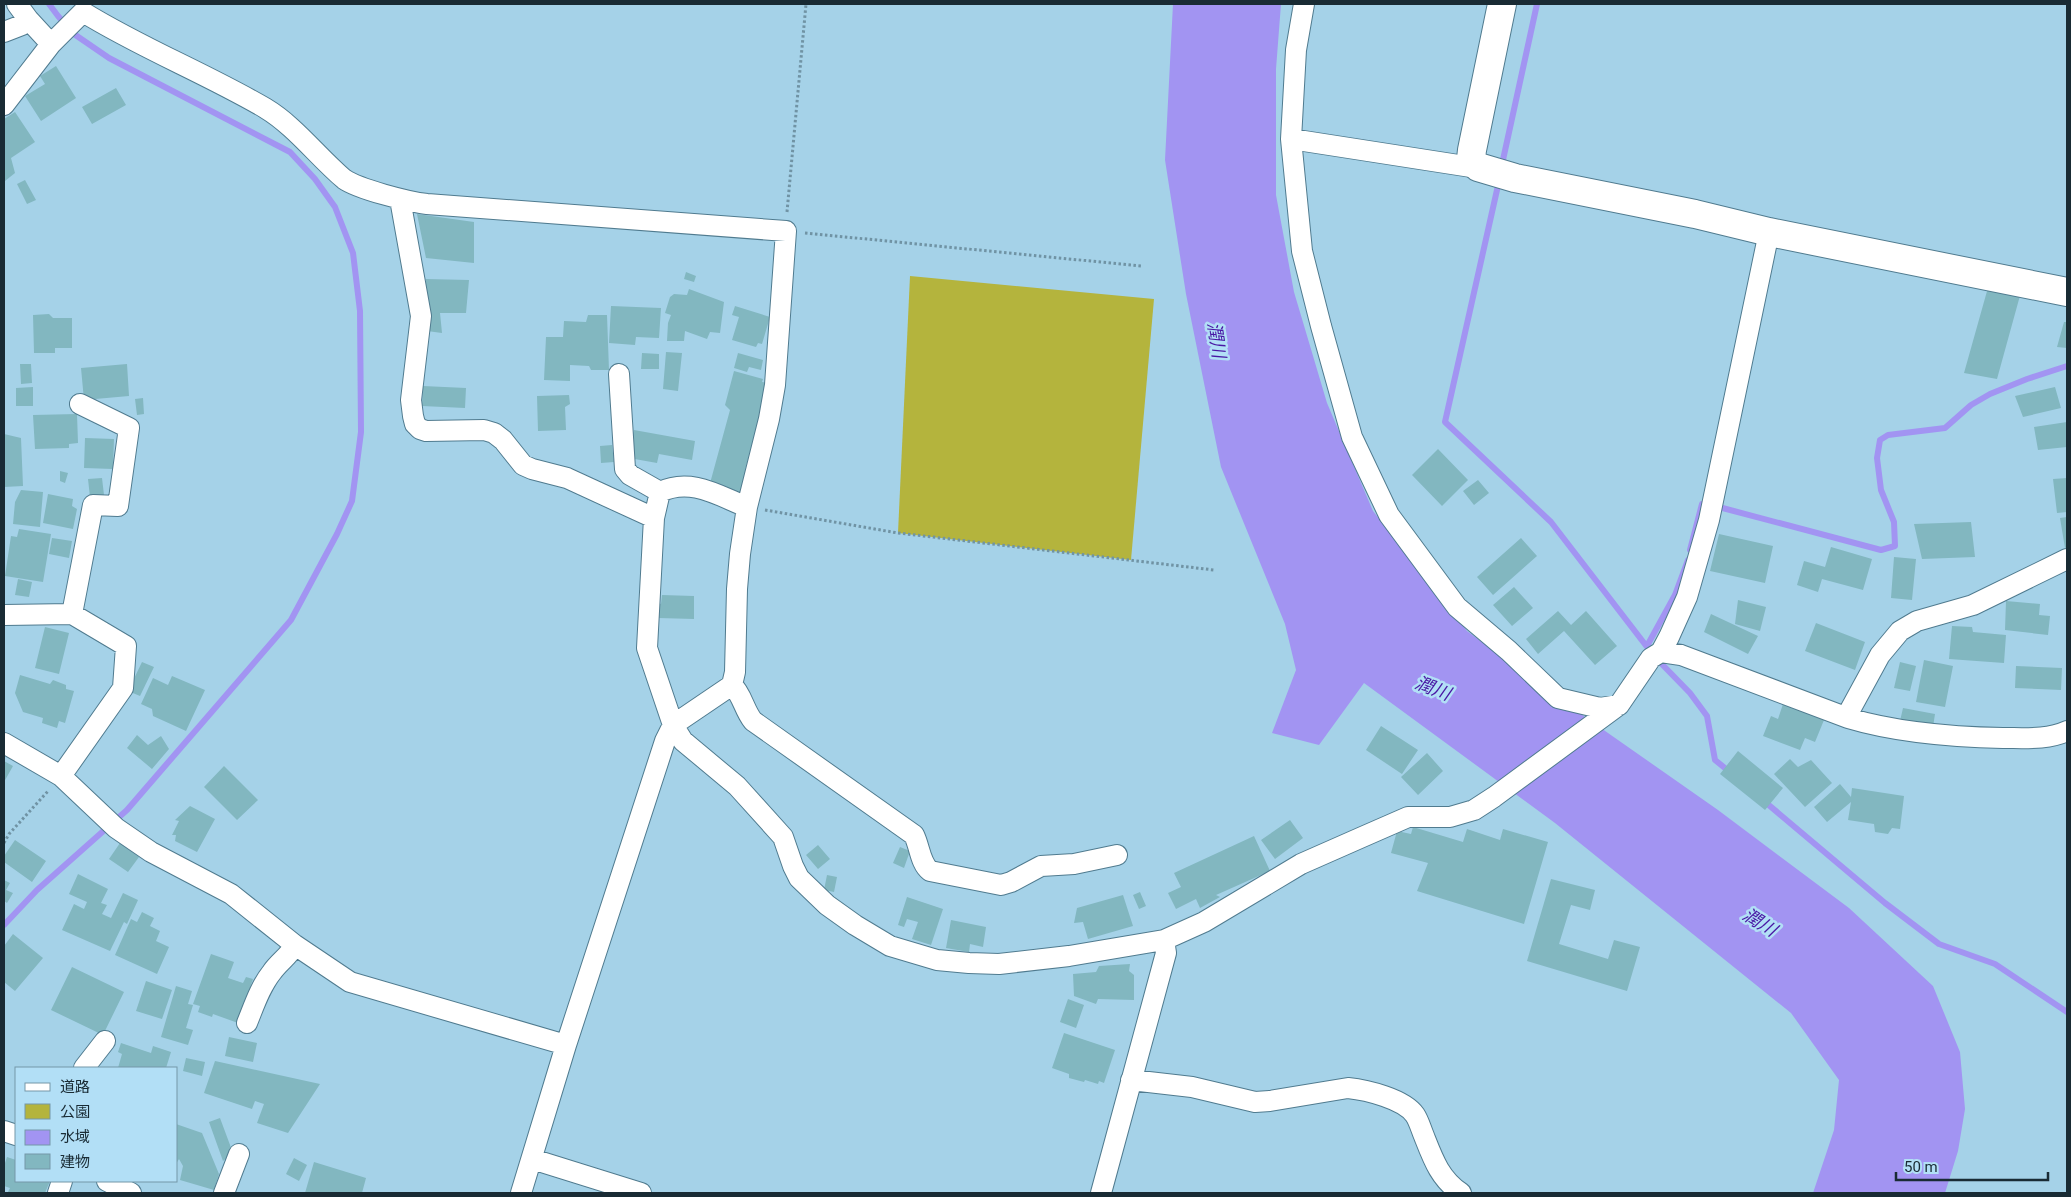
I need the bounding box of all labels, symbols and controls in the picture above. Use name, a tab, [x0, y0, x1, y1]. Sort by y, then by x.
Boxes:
water label: 潤川	[1204, 321, 1230, 361]
water label: 潤川	[1412, 672, 1455, 705]
water label: 潤川	[1739, 904, 1783, 942]
legend	[15, 1067, 178, 1182]
text: 道路	[60, 1078, 90, 1096]
text: 公園	[60, 1103, 90, 1121]
text: 水域	[60, 1128, 90, 1146]
scale bar	[1896, 1150, 2048, 1182]
text: 建物	[60, 1153, 90, 1171]
text: 50 m	[1904, 1158, 1938, 1176]

